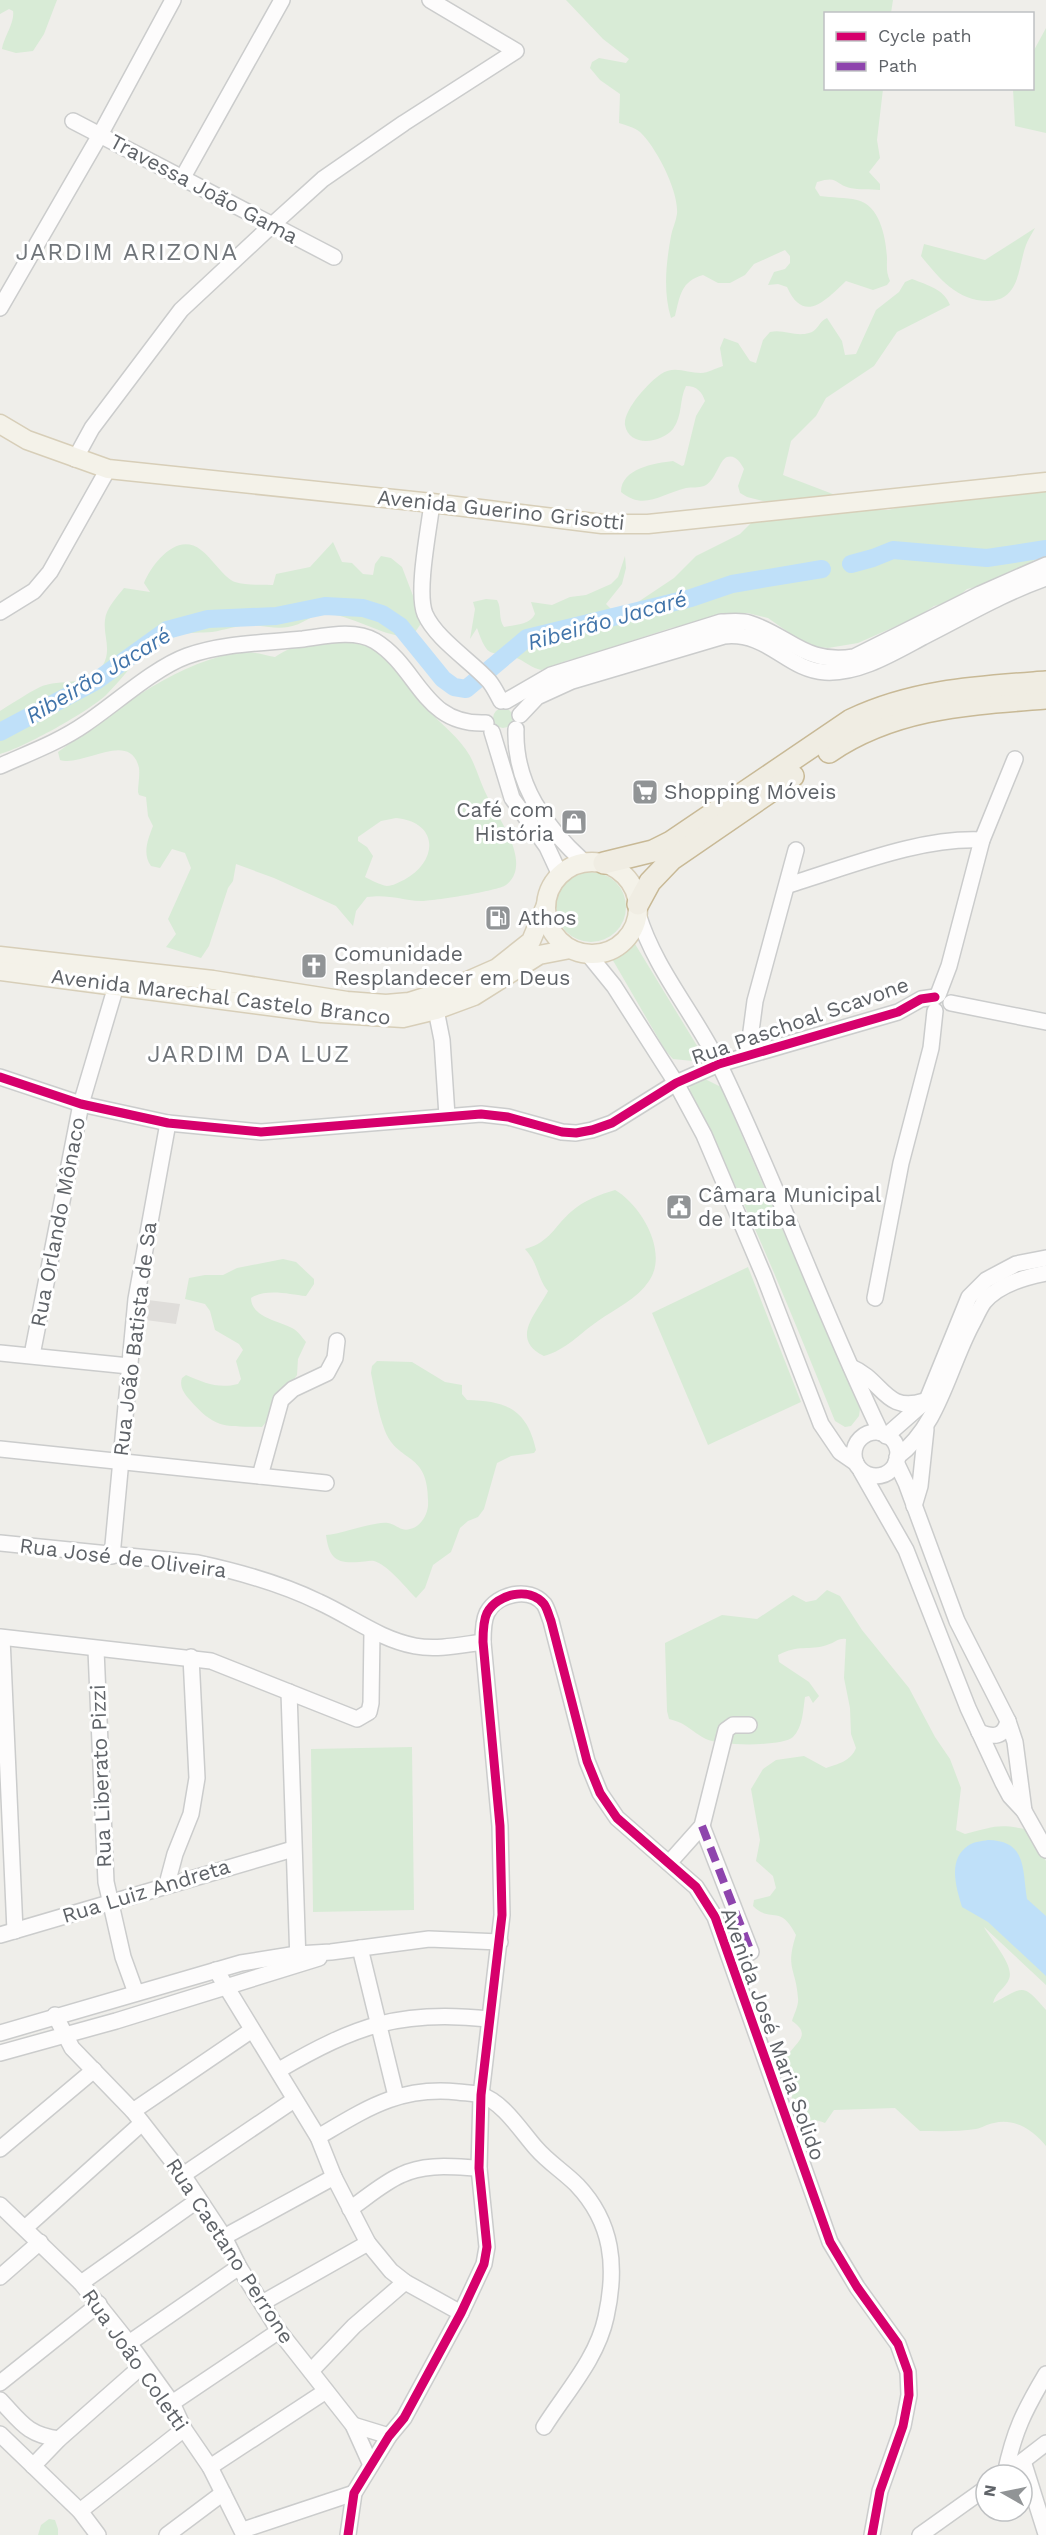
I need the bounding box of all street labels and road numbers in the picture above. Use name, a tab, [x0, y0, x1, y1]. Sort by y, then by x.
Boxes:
street label: Travessa João Gama	[106, 128, 303, 249]
street label: Avenida Guerino Grisotti	[376, 484, 626, 535]
street label: Avenida Marechal Castelo Branco	[50, 963, 392, 1030]
street label: Rua Paschoal Scavone	[688, 972, 912, 1070]
street label: Rua Orlando Mônaco	[25, 1115, 90, 1329]
street label: Rua João Batista de Sa	[108, 1220, 161, 1458]
street label: Rua José de Oliveira	[18, 1532, 228, 1583]
street label: Rua Liberato Pizzi	[85, 1684, 116, 1868]
street label: Rua Luiz Andreta	[59, 1853, 233, 1928]
street label: Avenida José Maria Solido	[716, 1904, 831, 2164]
street label: Rua Caetano Perrone	[161, 2153, 300, 2348]
street label: Rua João Coletti	[77, 2284, 194, 2436]

